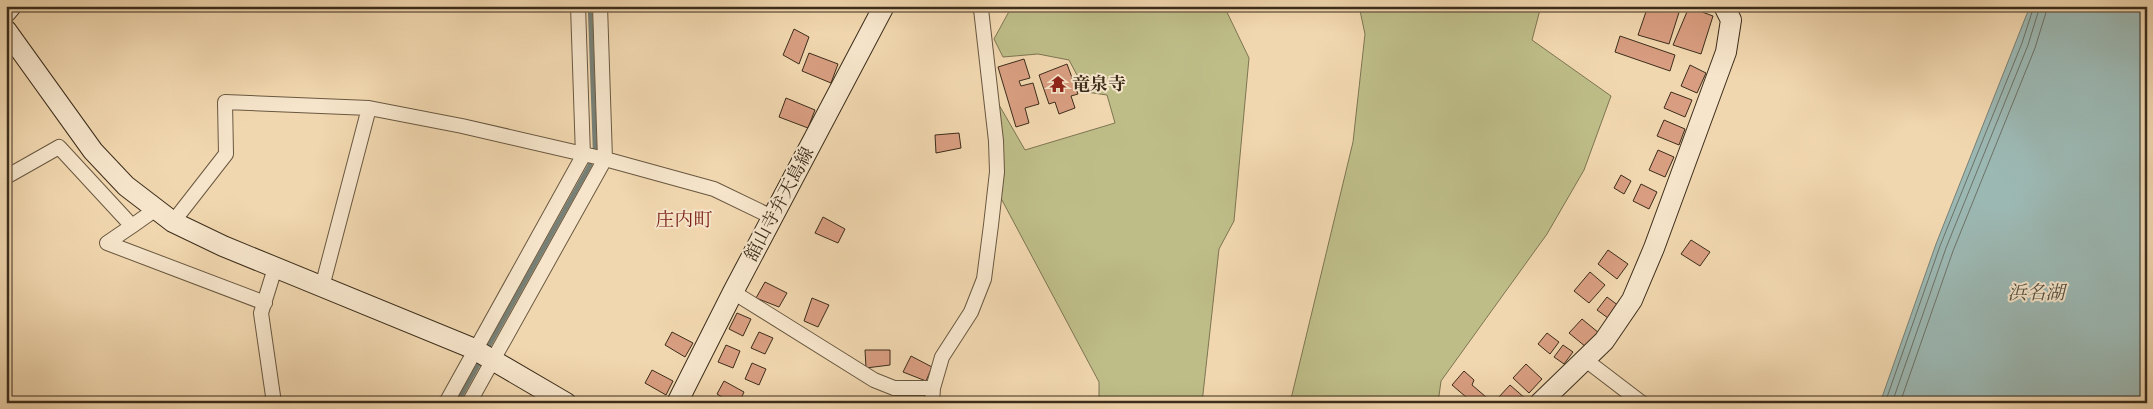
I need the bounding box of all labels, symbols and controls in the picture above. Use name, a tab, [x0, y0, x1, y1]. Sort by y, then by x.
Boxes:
place label: 竜泉寺	[1072, 73, 1126, 96]
temple icon: 竜泉寺	[1048, 74, 1068, 94]
street label: 舘山寺弁天島線	[740, 143, 819, 265]
district label: 庄内町	[655, 208, 713, 232]
water label: 浜名湖	[2007, 281, 2067, 305]

